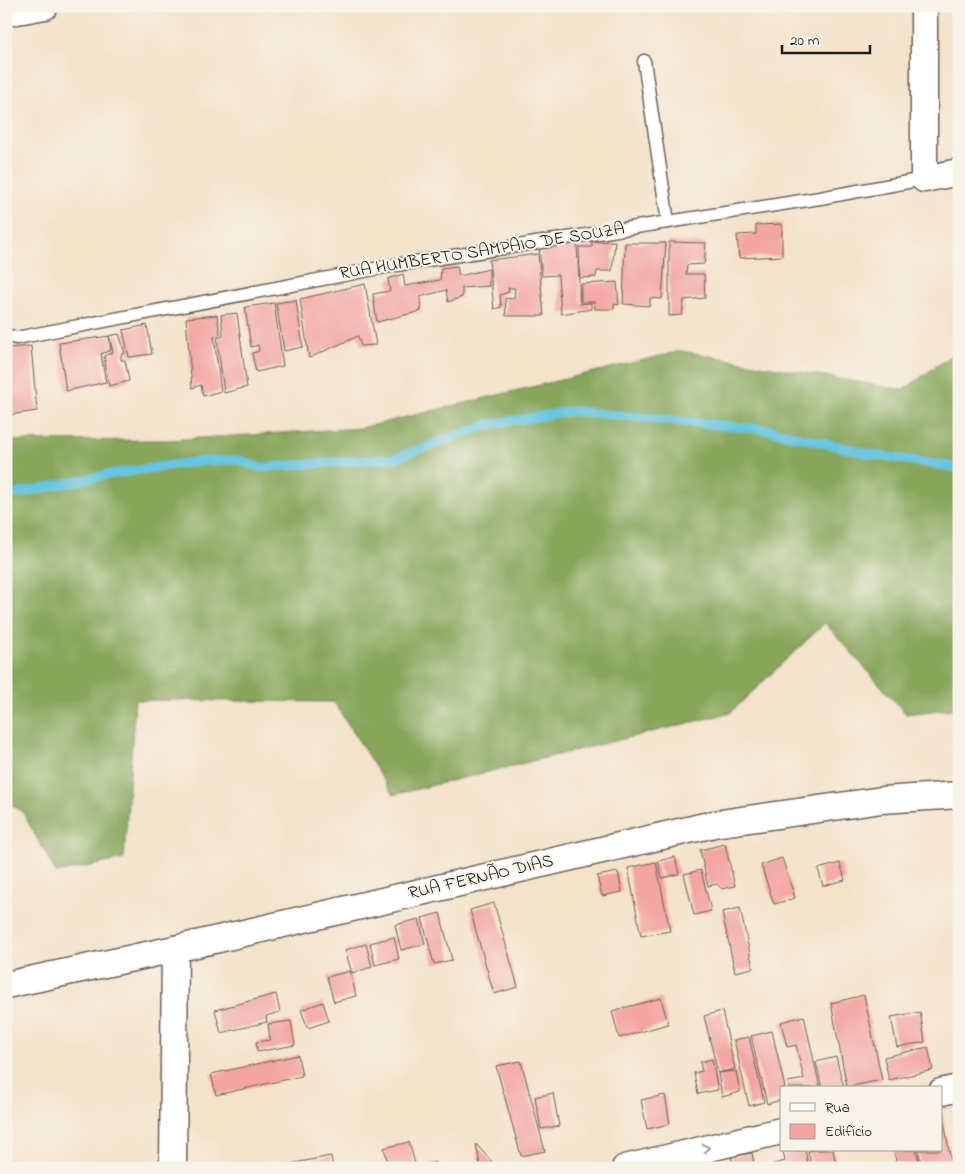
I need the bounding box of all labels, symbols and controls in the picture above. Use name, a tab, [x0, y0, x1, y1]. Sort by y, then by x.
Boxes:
scale bar	[782, 22, 870, 54]
text: 20 m	[790, 30, 820, 52]
street label: RUA HUMBERTO SAMPAIO DE SOUZA	[337, 217, 627, 287]
street label: RUA FERNÃO DIAS	[406, 849, 556, 907]
legend	[780, 1086, 942, 1152]
text: Rua	[825, 1097, 850, 1119]
text: Edifício	[825, 1121, 872, 1143]
one-way arrow	[702, 1143, 711, 1154]

